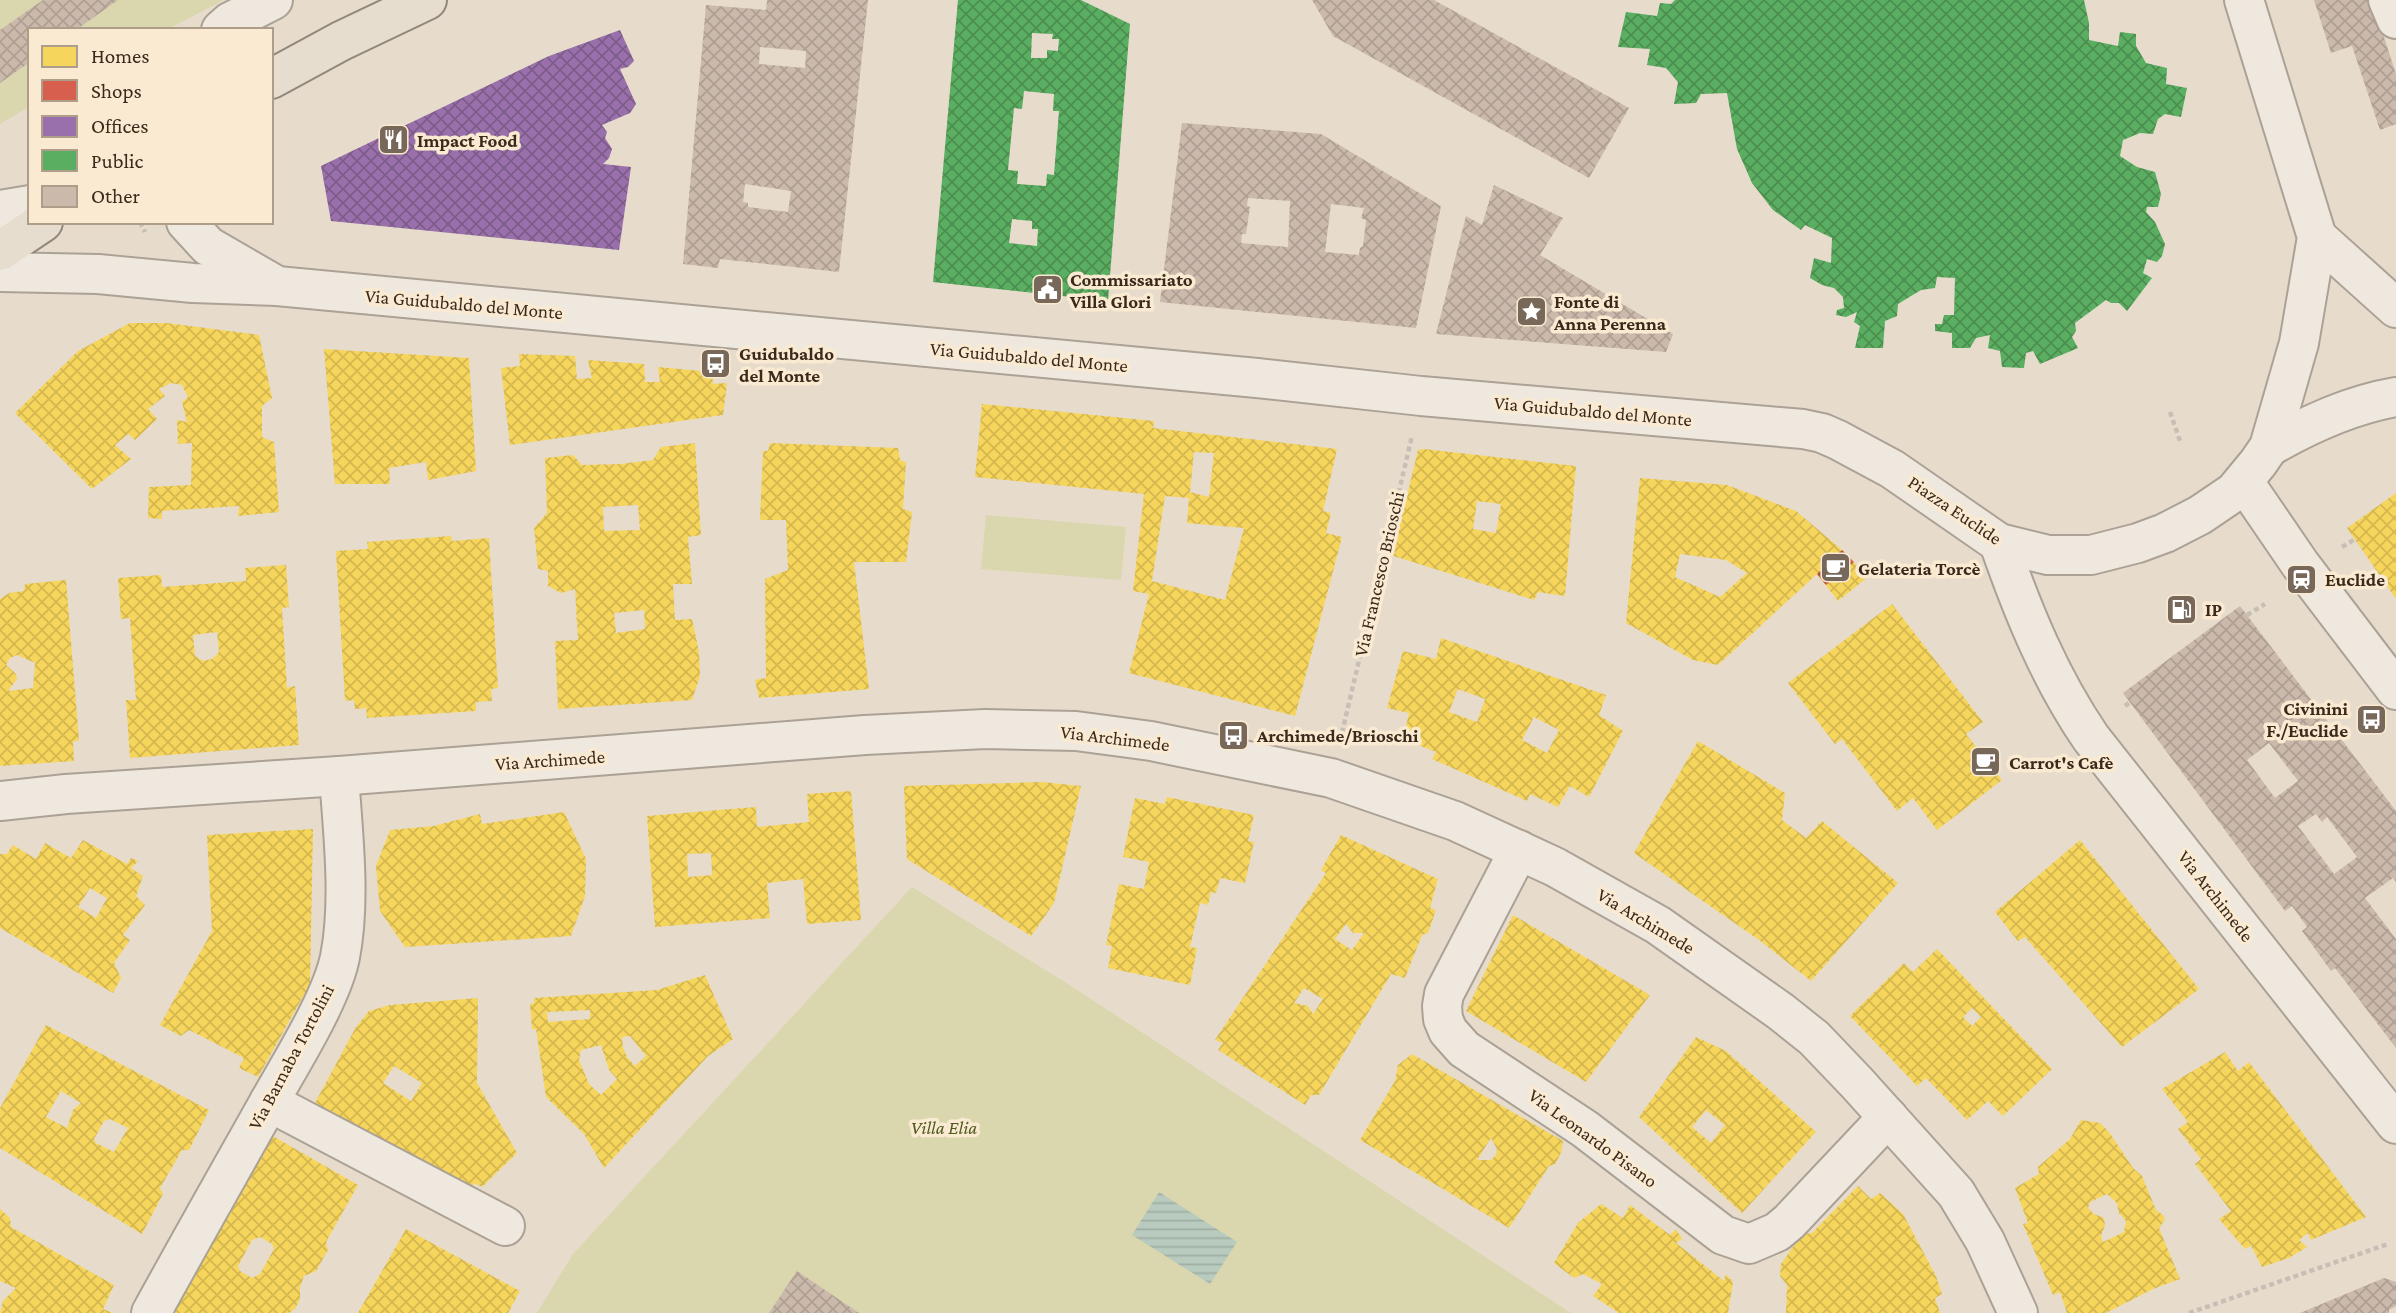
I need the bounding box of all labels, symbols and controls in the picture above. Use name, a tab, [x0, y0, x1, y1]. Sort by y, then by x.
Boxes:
legend	[28, 28, 273, 224]
text: Homes	[91, 44, 150, 68]
text: Shops	[91, 79, 142, 103]
text: Offices	[91, 114, 149, 138]
restaurant icon: Impact Food	[377, 123, 411, 157]
place label: Impact Food	[417, 130, 518, 151]
text: Public	[91, 149, 143, 173]
text: Other	[91, 184, 141, 208]
place label: Commissariato Villa Glori	[1069, 269, 1193, 312]
public building icon: Commissariato Villa Glori	[1030, 273, 1064, 307]
street label: Via Guidubaldo del Monte	[364, 285, 564, 323]
place label: Fonte di Anna Perenna	[1553, 291, 1667, 334]
place icon: Fonte di Anna Perenna	[1514, 295, 1548, 329]
street label: Via Guidubaldo del Monte	[929, 338, 1129, 376]
place label: Guidubaldo del Monte	[739, 343, 834, 386]
bus stop icon: Guidubaldo del Monte	[699, 347, 733, 381]
street label: Via Guidubaldo del Monte	[1493, 392, 1693, 430]
street label: Piazza Euclide	[1904, 471, 2006, 549]
street label: Via Francesco Brioschi	[1350, 489, 1408, 659]
cafe icon: Gelateria Torcè	[1818, 551, 1852, 585]
place label: Gelateria Torcè	[1858, 558, 1980, 579]
station icon: Euclide	[2285, 562, 2319, 596]
place label: Euclide	[2325, 569, 2385, 590]
fuel station icon: IP	[2165, 592, 2199, 626]
place label: IP	[2205, 599, 2222, 620]
place label: Civinini F./Euclide	[2266, 698, 2348, 741]
bus stop icon: Civinini F./Euclide	[2354, 702, 2388, 736]
bus stop icon: Archimede/Brioschi	[1217, 718, 1251, 752]
street label: Via Archimede	[1059, 721, 1171, 755]
place label: Archimede/Brioschi	[1256, 725, 1419, 746]
cafe icon: Carrot's Cafè	[1969, 745, 2003, 779]
street label: Via Archimede	[494, 746, 606, 774]
place label: Carrot's Cafè	[2009, 752, 2114, 773]
street label: Via Archimede	[2174, 846, 2258, 946]
street label: Via Archimede	[1593, 884, 1699, 958]
street label: Via Barnaba Tortolini	[244, 981, 338, 1133]
street label: Via Leonardo Pisano	[1525, 1084, 1661, 1192]
park label: Villa Elia	[911, 1117, 977, 1138]

